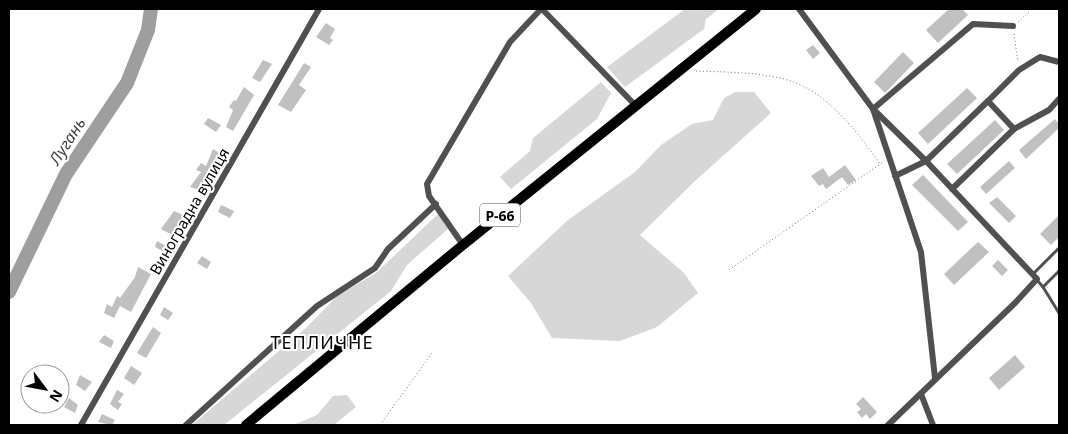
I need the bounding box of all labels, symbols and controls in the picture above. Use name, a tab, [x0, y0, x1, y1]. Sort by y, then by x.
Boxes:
water label: Лугань	[43, 113, 90, 170]
street label: Виноградна вулиця	[145, 144, 233, 278]
road number: Р-66	[480, 204, 520, 226]
district label: ТЕПЛИЧНЕ	[271, 330, 373, 354]
north arrow	[20, 364, 70, 414]
text: N	[45, 386, 68, 406]

